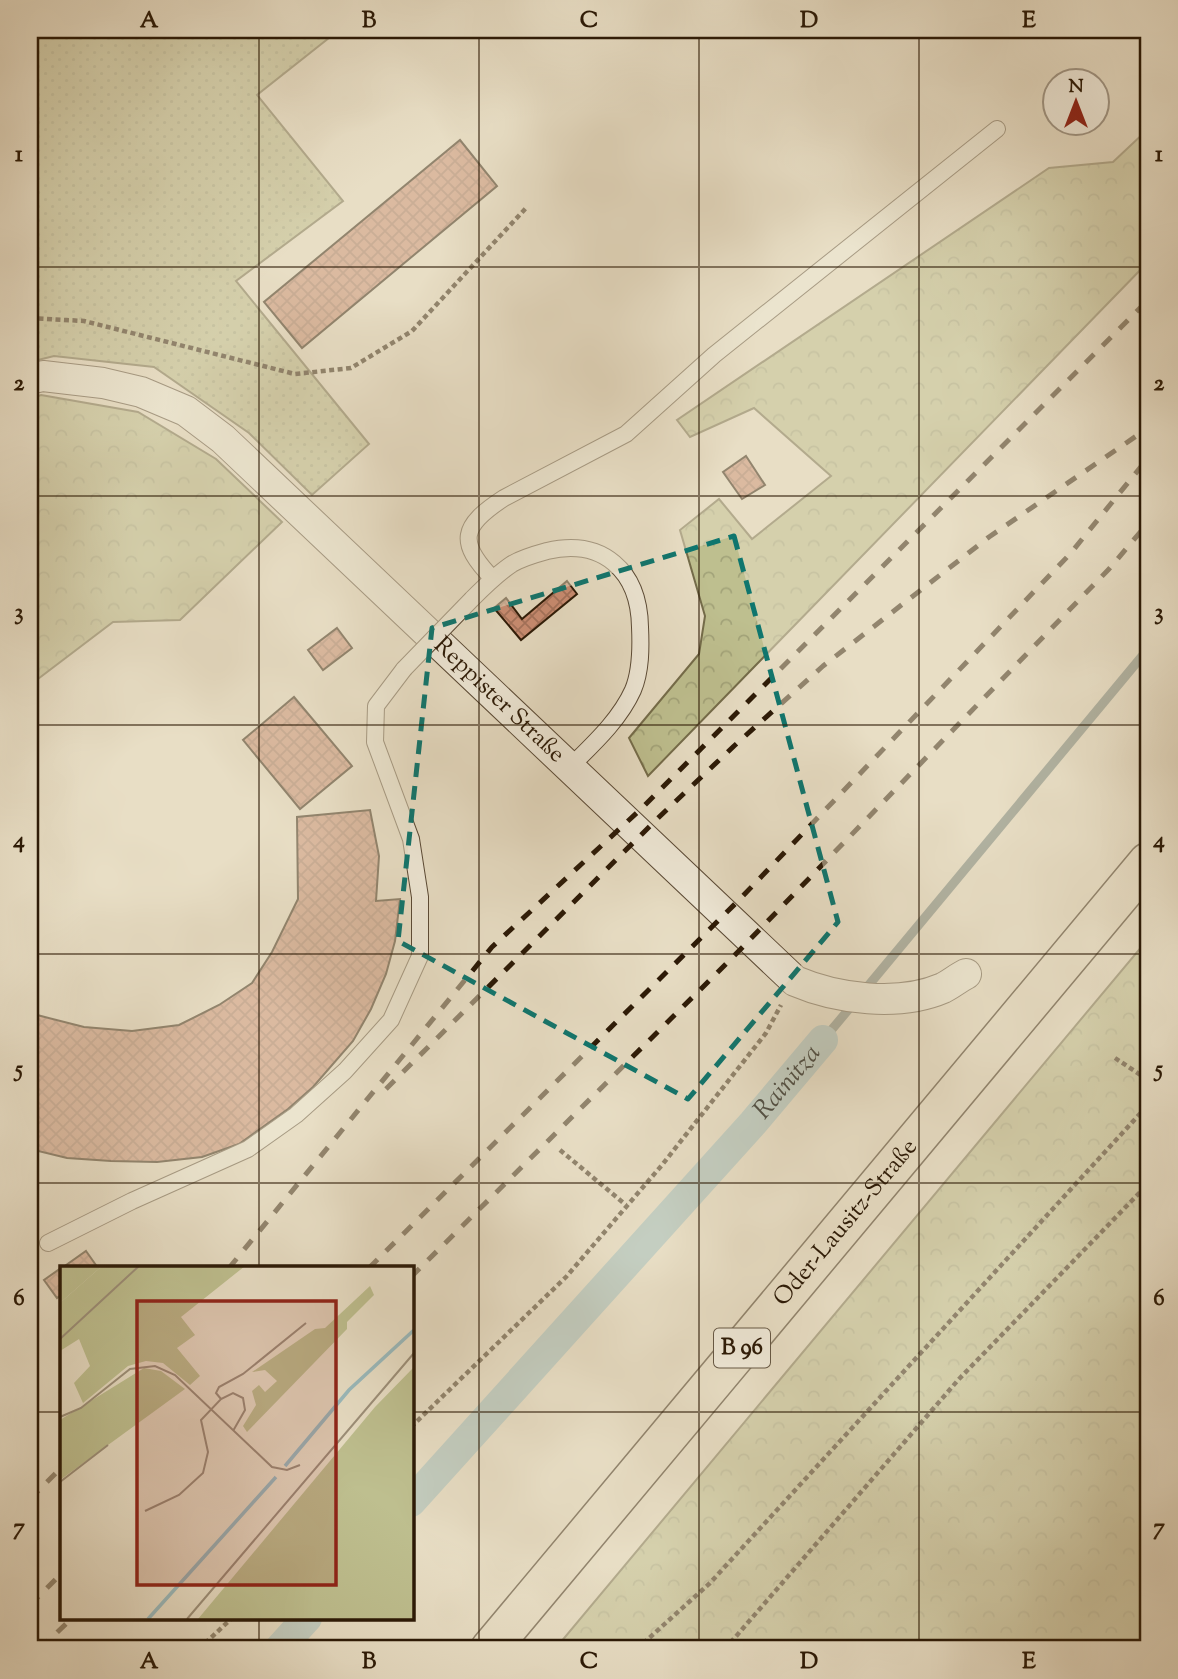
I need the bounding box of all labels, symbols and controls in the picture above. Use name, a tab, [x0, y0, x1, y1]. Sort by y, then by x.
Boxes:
text: A	[140, 5, 159, 38]
text: B	[362, 5, 377, 38]
text: C	[580, 5, 598, 38]
text: D	[800, 5, 818, 38]
text: E	[1022, 5, 1036, 38]
north arrow	[1042, 66, 1112, 136]
text: N	[1068, 74, 1084, 101]
text: 1	[15, 139, 23, 172]
text: 1	[1155, 139, 1163, 172]
text: 2	[14, 368, 25, 401]
text: 2	[1154, 368, 1165, 401]
text: 3	[14, 597, 24, 630]
text: 3	[1154, 597, 1164, 630]
street label: Reppister Straße	[425, 629, 572, 771]
text: 4	[12, 825, 25, 858]
text: 4	[1152, 825, 1165, 858]
water label: Rainitza	[745, 1036, 830, 1128]
text: 5	[13, 1054, 23, 1087]
text: 5	[1153, 1054, 1163, 1087]
street label: Oder-Lausitz-Straße	[766, 1132, 926, 1314]
inset map	[60, 1266, 413, 1620]
text: 6	[13, 1283, 25, 1316]
text: 6	[1153, 1283, 1165, 1316]
road number: B 96	[714, 1329, 770, 1368]
text: 7	[13, 1512, 25, 1545]
text: 7	[1153, 1512, 1165, 1545]
text: A	[140, 1646, 159, 1679]
text: B	[362, 1646, 377, 1679]
text: C	[580, 1646, 598, 1679]
text: D	[800, 1646, 818, 1679]
text: E	[1022, 1646, 1036, 1679]

